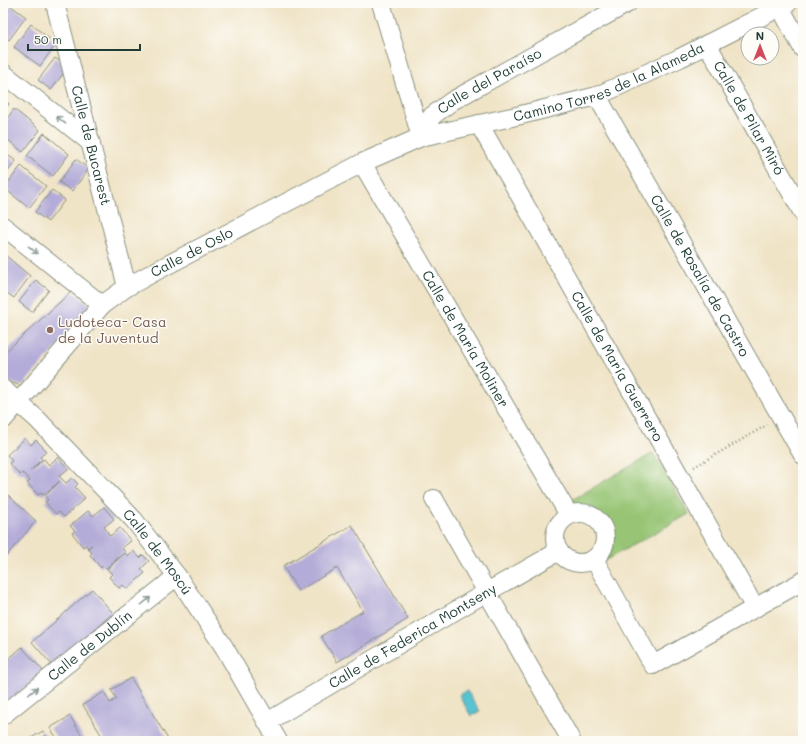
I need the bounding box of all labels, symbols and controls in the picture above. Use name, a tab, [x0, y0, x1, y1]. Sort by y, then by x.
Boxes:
scale bar	[28, 26, 140, 52]
north arrow	[740, 26, 780, 66]
text: N	[756, 28, 764, 43]
text: 50 m	[34, 31, 62, 47]
street label: Camino Torres de la Alameda	[511, 37, 707, 125]
street label: Calle del Paraíso	[433, 43, 545, 118]
street label: Calle de Pilar Miró	[709, 57, 789, 178]
street label: Calle de Bucarest	[67, 83, 116, 207]
one-way arrow	[55, 115, 66, 124]
street label: Calle de Rosalía de Castro	[646, 191, 755, 360]
street label: Calle de Oslo	[147, 222, 236, 281]
one-way arrow	[28, 246, 39, 255]
street label: Calle de María Moliner	[418, 266, 514, 411]
street label: Calle de María Guerrero	[567, 287, 668, 445]
place label: Ludoteca- Casa de la Juventud	[58, 312, 167, 347]
marker: Ludoteca- Casa de la Juventud	[45, 325, 55, 335]
street label: Calle de Moscú	[119, 504, 197, 598]
street label: Calle de Federica Montseny	[325, 579, 500, 693]
one-way arrow	[140, 596, 151, 605]
street label: Calle de Dublín	[43, 606, 136, 685]
one-way arrow	[28, 687, 39, 695]

